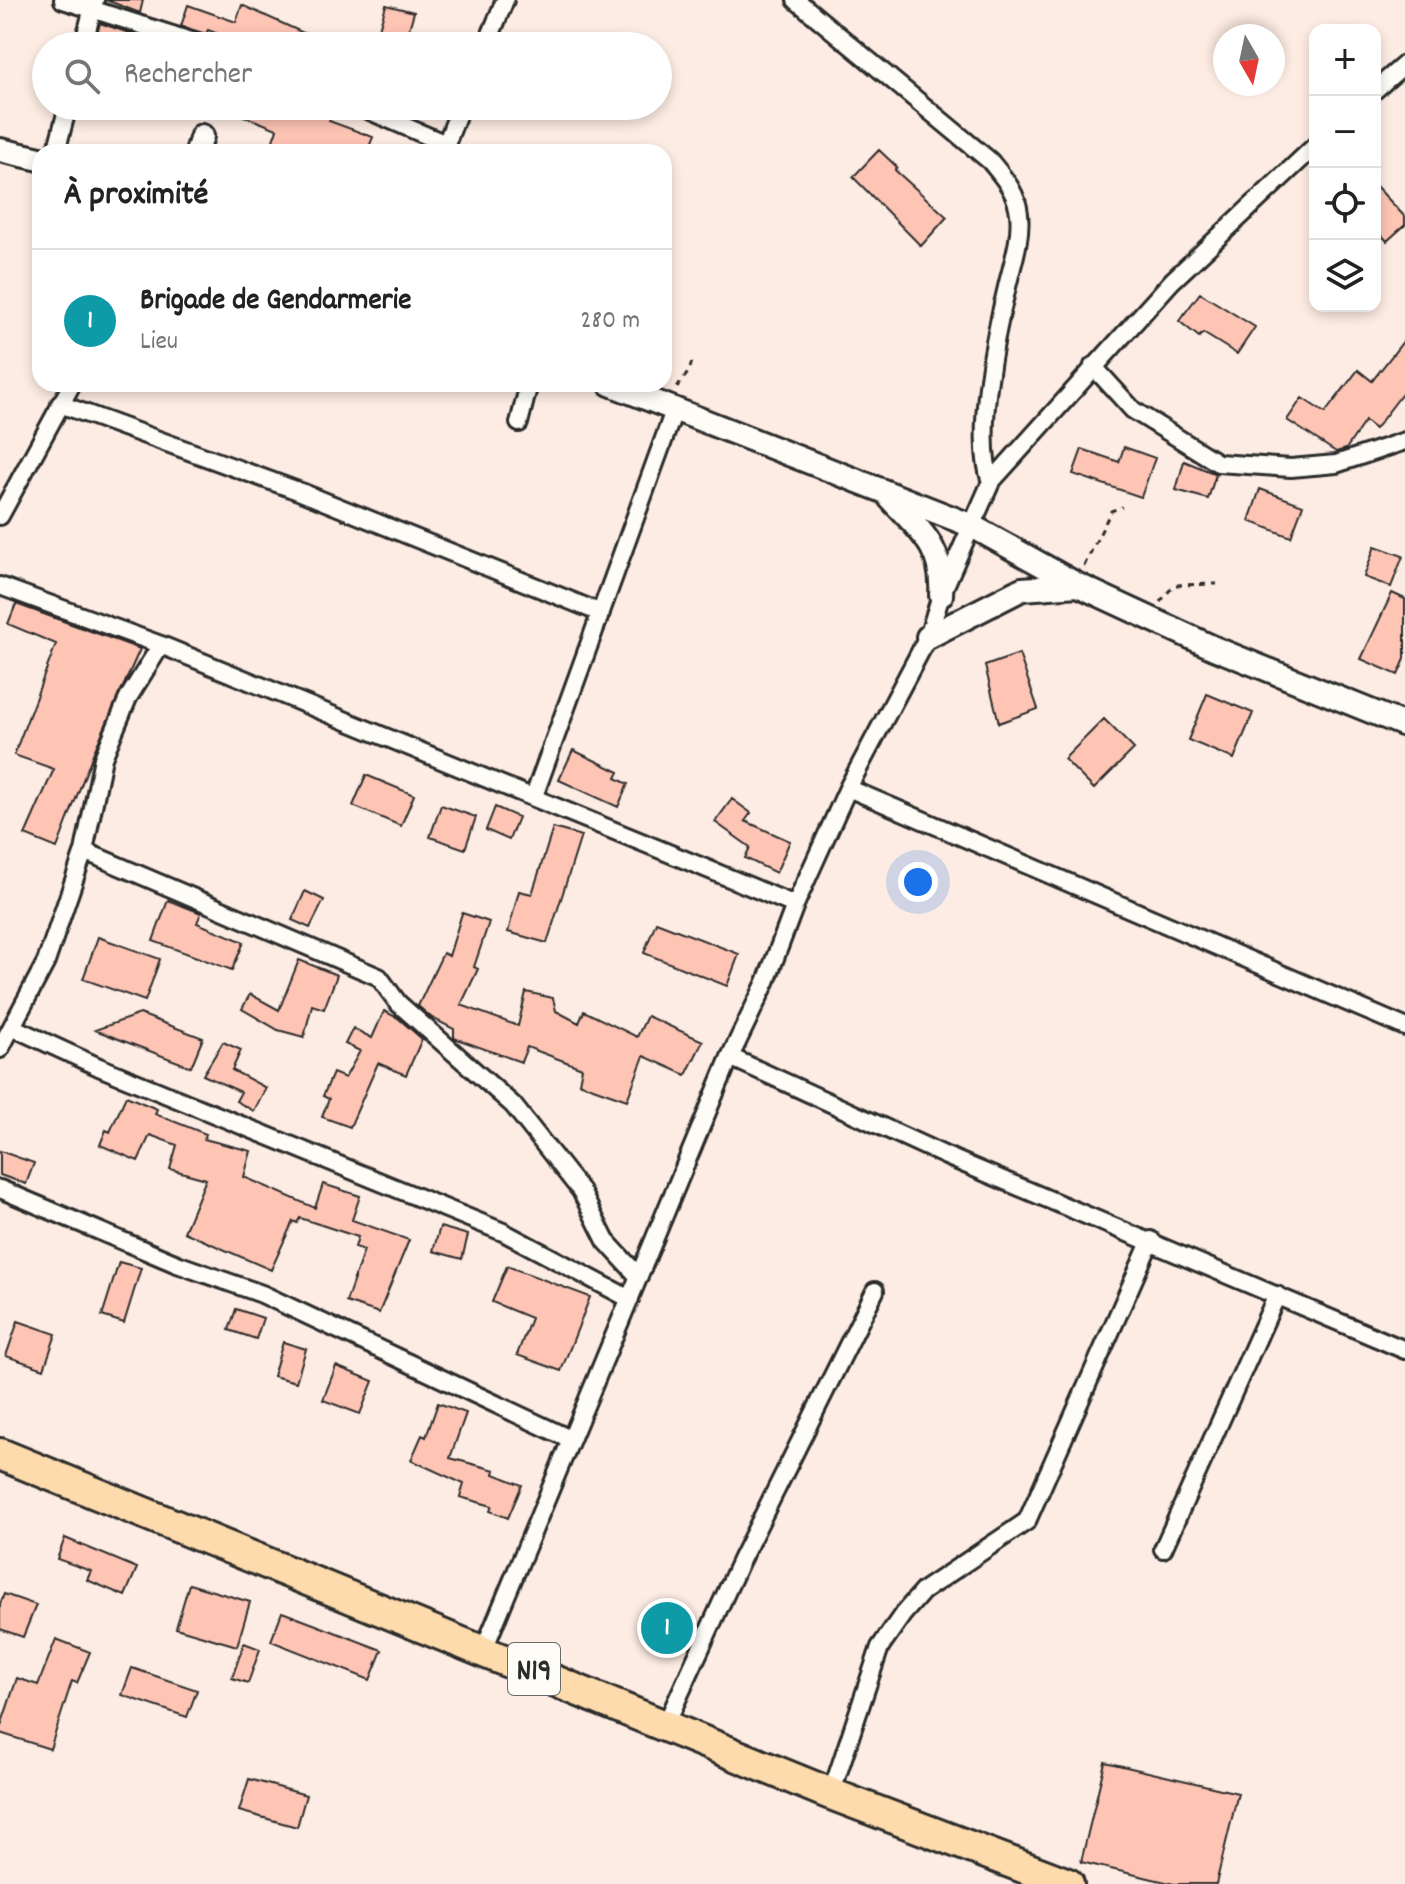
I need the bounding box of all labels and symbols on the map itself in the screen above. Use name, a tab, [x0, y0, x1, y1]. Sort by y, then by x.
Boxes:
north arrow	[1213, 24, 1285, 96]
your location	[898, 862, 938, 902]
pin: 1	[641, 1598, 693, 1658]
road number: N19	[508, 1643, 560, 1695]

